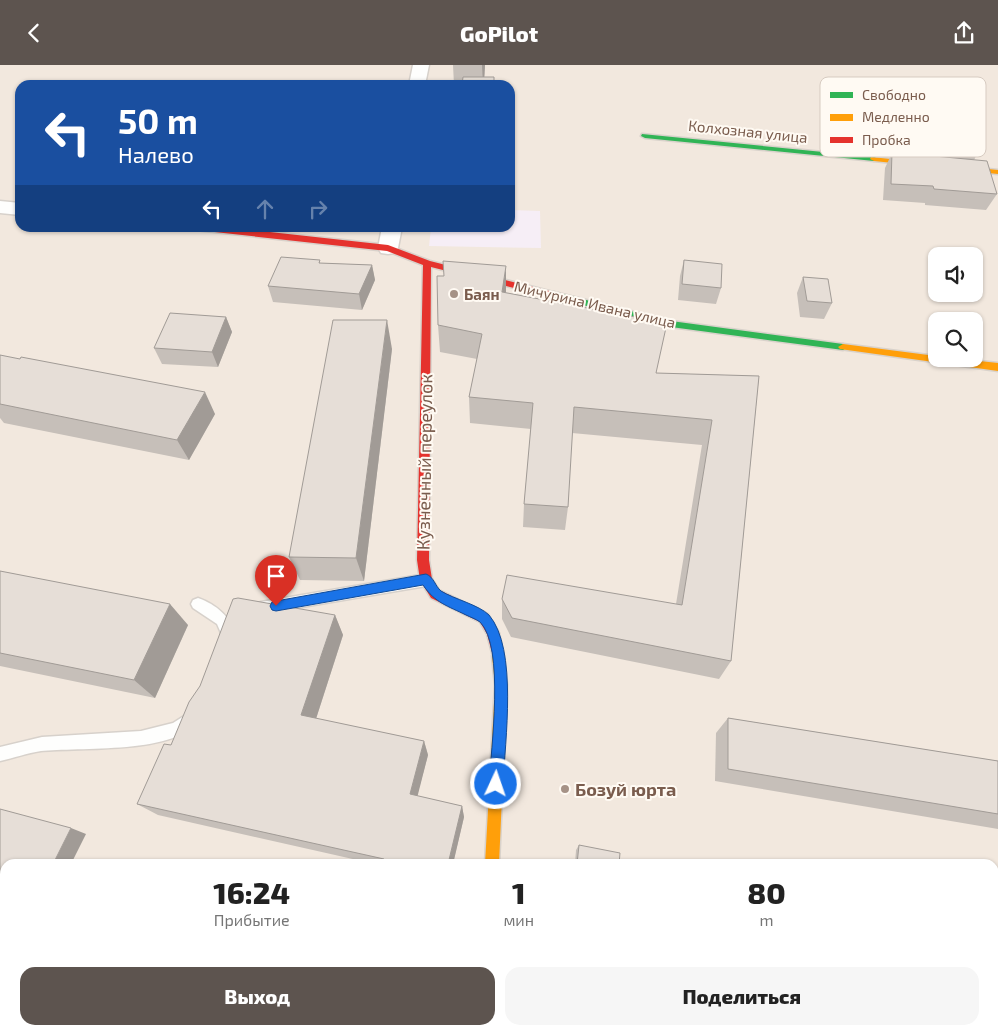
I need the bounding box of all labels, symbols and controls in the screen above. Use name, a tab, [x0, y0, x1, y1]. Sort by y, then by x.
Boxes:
icon: back	[20, 19, 48, 47]
icon: share	[950, 19, 978, 47]
text: GoPilot	[460, 20, 538, 46]
legend	[820, 77, 986, 157]
text: Свободно	[862, 86, 926, 103]
text: 50 m	[118, 99, 198, 141]
icon: left	[35, 100, 100, 165]
text: Медленно	[862, 108, 930, 125]
street label: Колхозная улица	[687, 116, 809, 147]
text: Пробка	[862, 131, 911, 148]
text: Налево	[118, 141, 194, 167]
icon: left	[198, 195, 226, 223]
icon: ahead	[251, 195, 279, 223]
icon: right	[304, 195, 332, 223]
map controls	[928, 247, 983, 367]
button: sound	[928, 247, 983, 302]
street label: Мичурина Ивана улица	[512, 277, 677, 332]
place label: Баян	[464, 285, 500, 303]
marker: Баян	[448, 288, 460, 300]
button: search	[928, 312, 983, 367]
street label: Кузнечный переулок	[411, 373, 437, 550]
pin	[255, 555, 297, 606]
icon: arrive	[262, 562, 290, 590]
position arrow	[469, 757, 521, 809]
place label: Бозуй юрта	[575, 778, 676, 800]
marker: Бозуй юрта	[559, 783, 571, 795]
text: 16:24	[213, 874, 290, 910]
text: 1	[512, 874, 525, 910]
text: 80	[747, 874, 786, 910]
text: Прибытие	[214, 910, 290, 929]
text: мин	[503, 910, 534, 929]
text: m	[760, 910, 774, 929]
button: Выход	[20, 967, 495, 1025]
button: Поделиться	[505, 967, 979, 1025]

